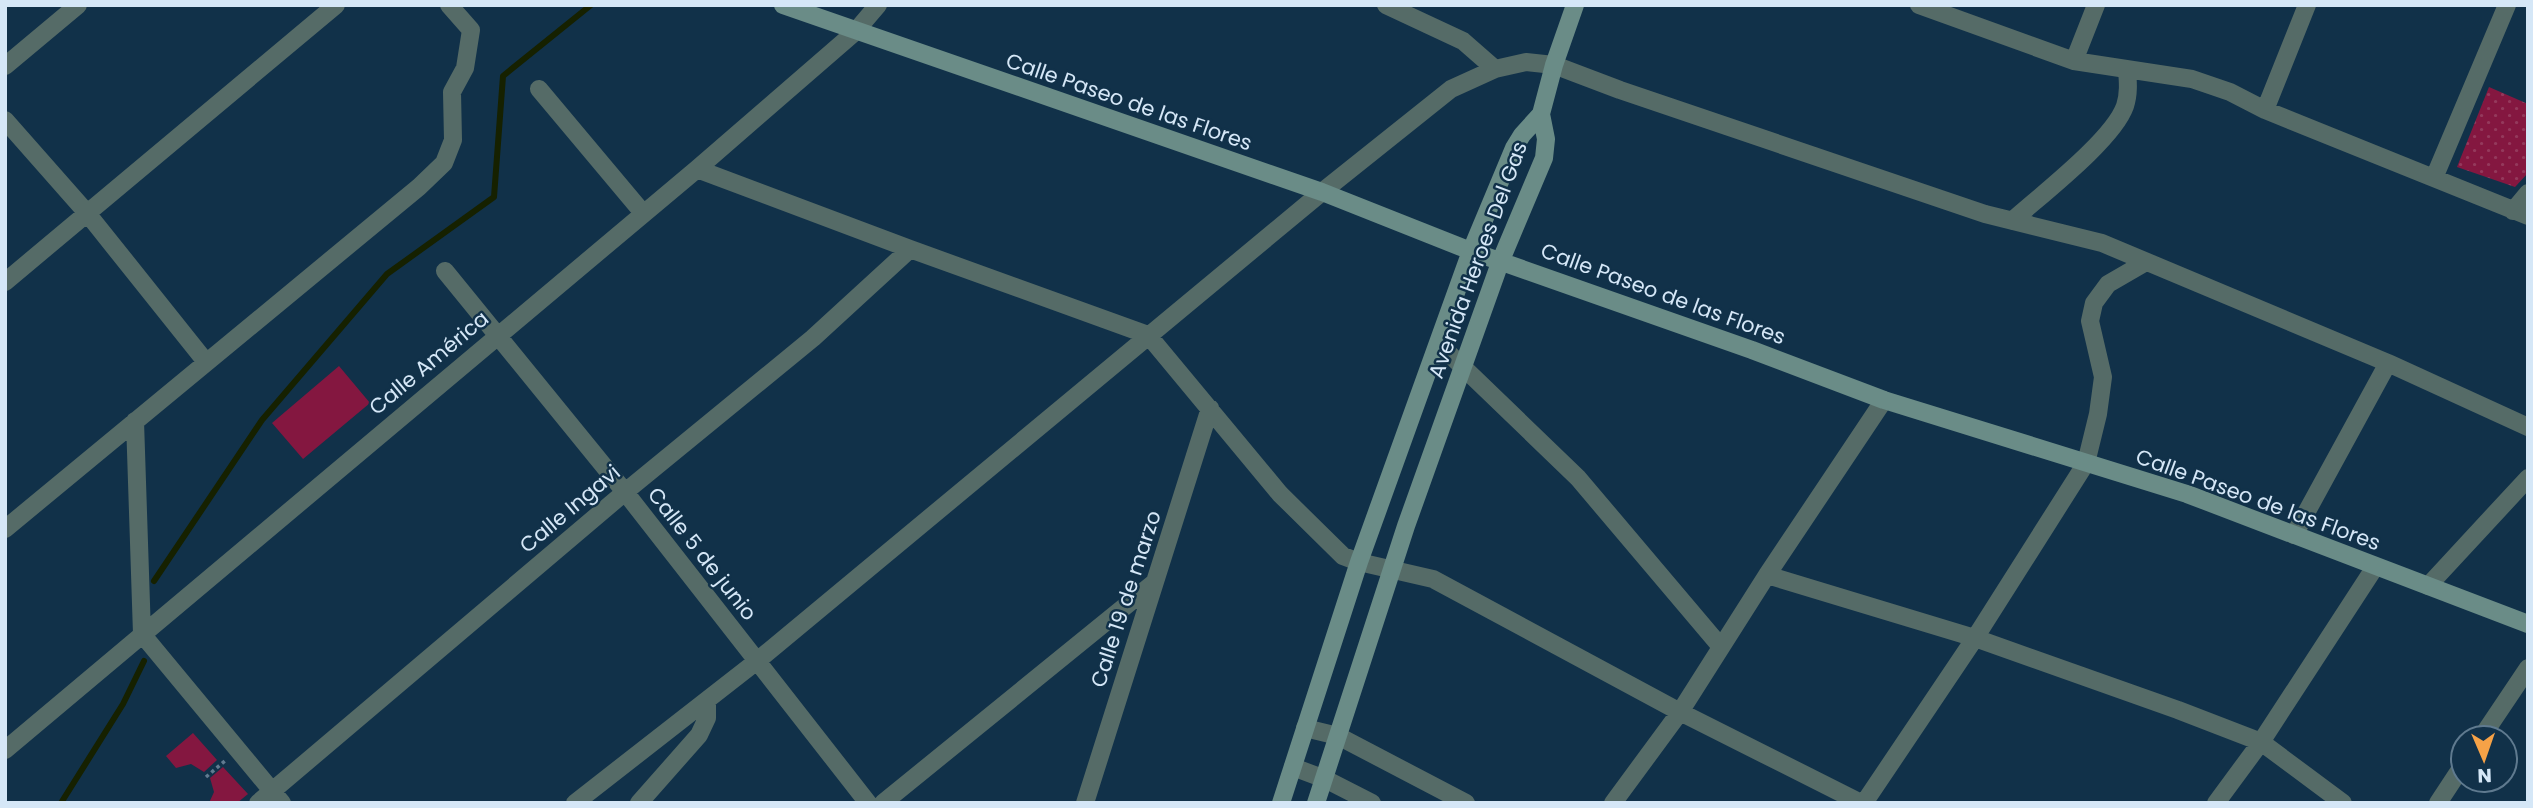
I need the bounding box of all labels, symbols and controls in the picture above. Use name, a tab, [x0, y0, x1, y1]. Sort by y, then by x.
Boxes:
street label: Calle Paseo de las Flores	[1002, 46, 1256, 157]
street label: Avenida Heroes Del Gas	[1421, 137, 1534, 382]
street label: Calle Paseo de las Flores	[1537, 236, 1790, 351]
street label: Calle América	[363, 304, 495, 421]
street label: Calle Paseo de las Flores	[2132, 442, 2385, 557]
street label: Calle Ingavi	[513, 458, 626, 559]
street label: Calle 5 de junio	[641, 481, 764, 626]
street label: Calle 19 de marzo	[1083, 507, 1168, 691]
north arrow	[2449, 724, 2519, 794]
text: N	[2477, 762, 2492, 789]

